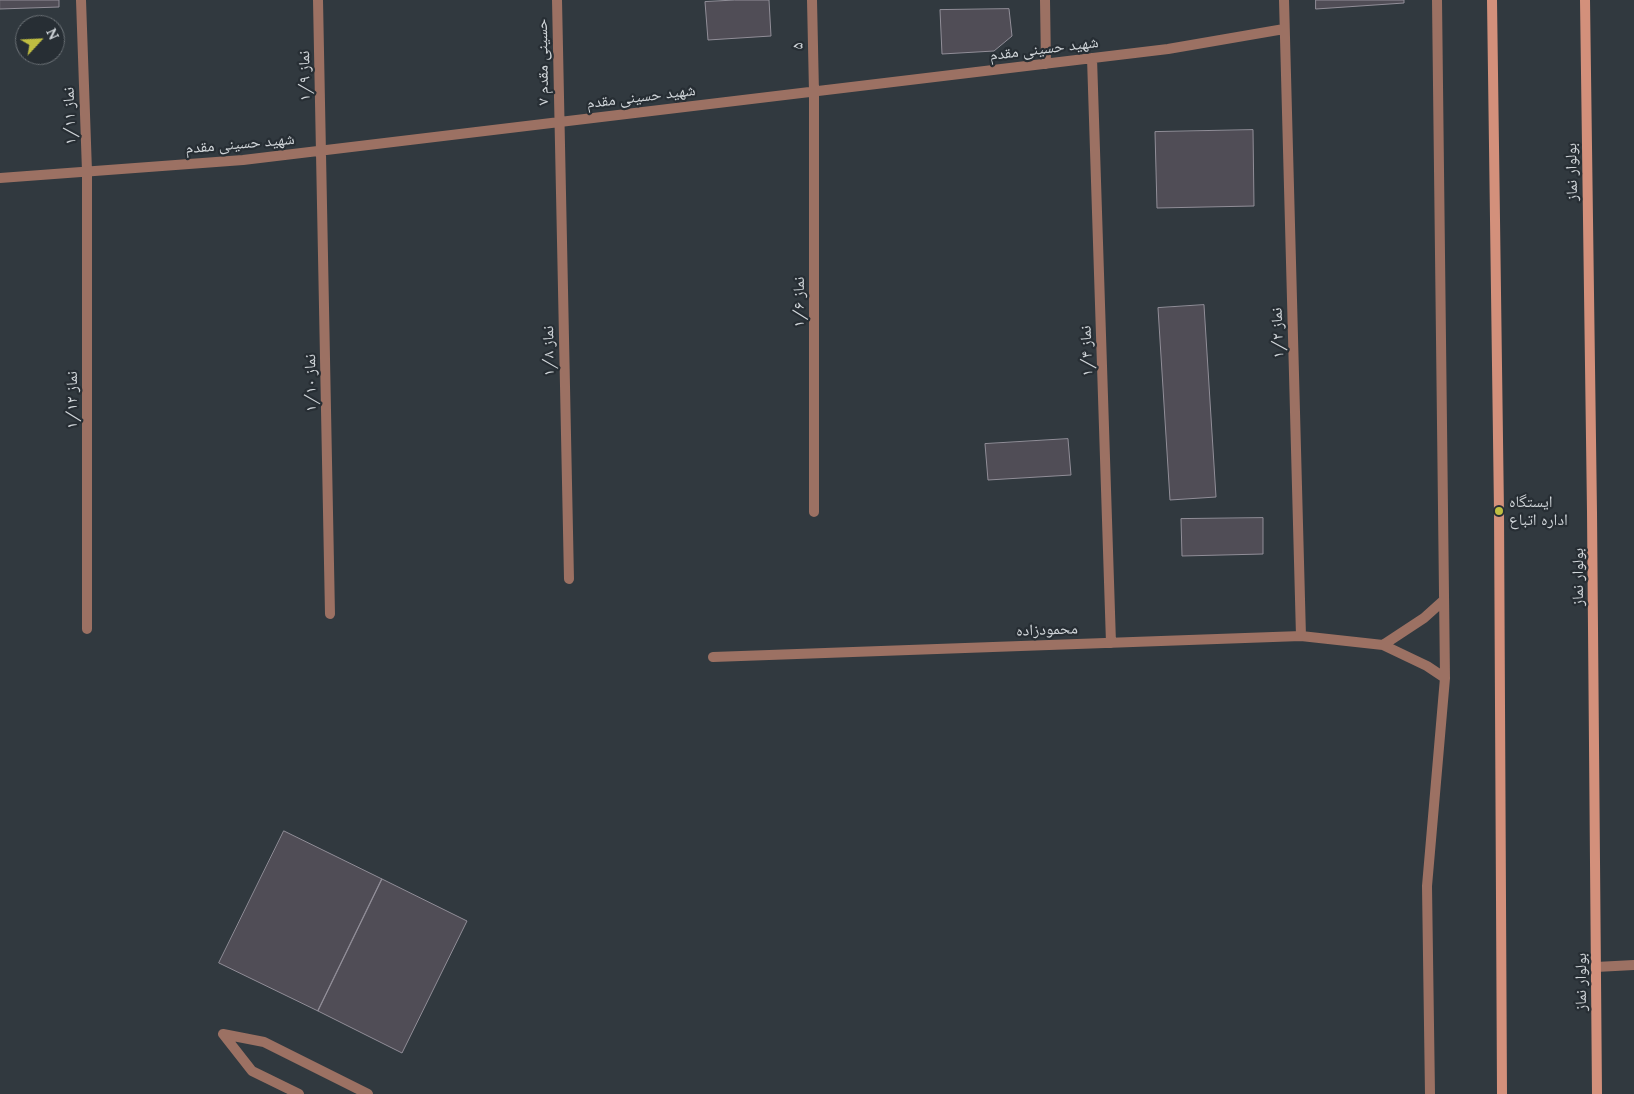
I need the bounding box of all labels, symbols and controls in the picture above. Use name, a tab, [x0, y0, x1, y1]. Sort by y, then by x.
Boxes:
north arrow	[15, 15, 65, 65]
street label: حسینی مقدم ۷	[533, 18, 553, 106]
text: N	[42, 25, 63, 43]
street label: شهید حسینی مقدم	[988, 33, 1100, 65]
street label: ۵	[788, 42, 808, 50]
street label: نماز ۱/۹	[295, 50, 315, 102]
street label: شهید حسینی مقدم	[585, 81, 697, 113]
street label: نماز ۱/۱۱	[59, 87, 81, 145]
street label: شهید حسینی مقدم	[185, 130, 295, 158]
street label: بولوار نماز	[1562, 143, 1582, 201]
street label: نماز ۱/۶	[789, 277, 809, 327]
street label: نماز ۱/۲	[1268, 307, 1288, 359]
street label: نماز ۱/۸	[539, 325, 559, 377]
street label: نماز ۱/۴	[1077, 325, 1097, 377]
street label: نماز ۱/۱۰	[301, 354, 321, 412]
street label: نماز ۱/۱۲	[62, 371, 82, 429]
place label: ایستگاه اداره اتباع	[1509, 492, 1568, 530]
marker: ایستگاه اداره اتباع	[1493, 505, 1505, 517]
street label: بولوار نماز	[1568, 548, 1588, 606]
street label: محمودزاده	[1016, 619, 1078, 641]
street label: بولوار نماز	[1571, 953, 1591, 1011]

